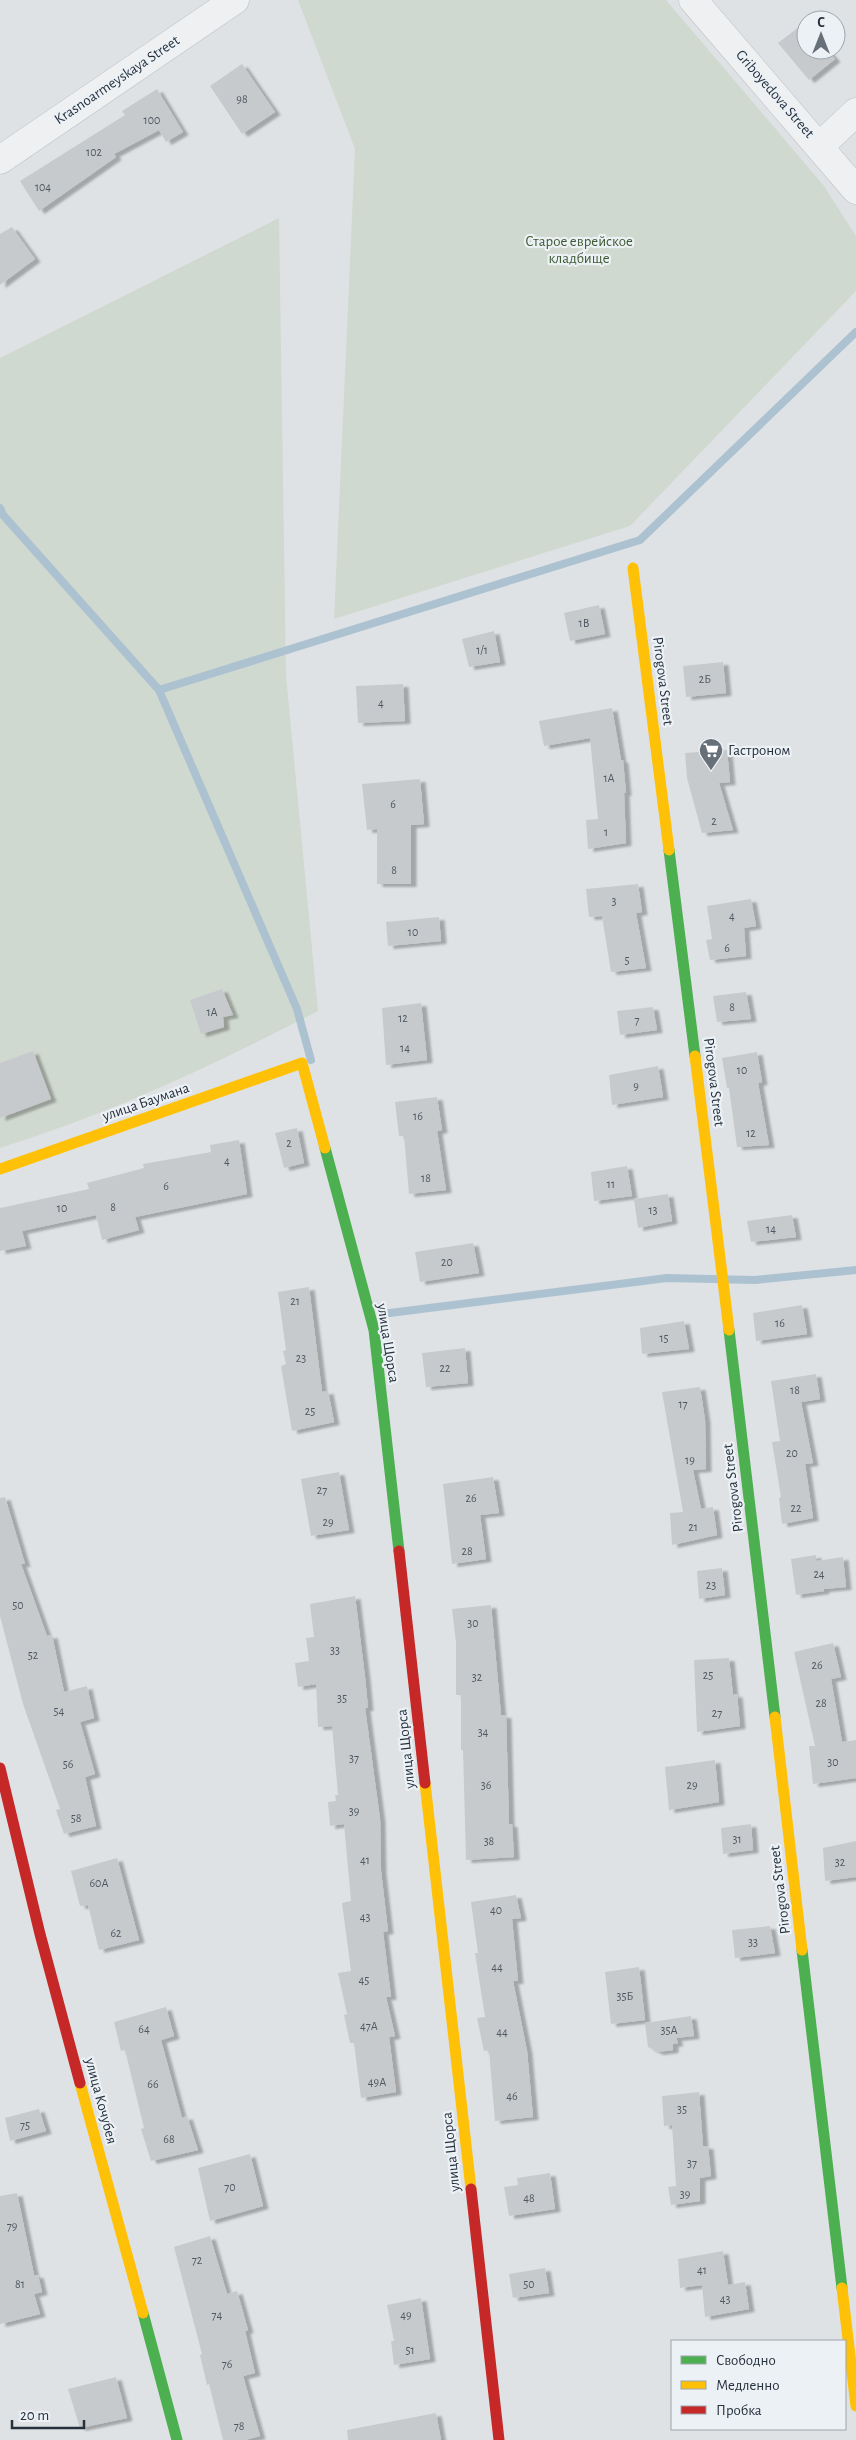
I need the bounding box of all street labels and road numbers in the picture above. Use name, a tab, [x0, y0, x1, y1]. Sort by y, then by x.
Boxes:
street label: Krasnoarmeyskaya Street	[52, 33, 182, 127]
street label: Griboyedova Street	[733, 47, 817, 141]
street label: Pirogova Street	[650, 636, 676, 726]
street label: Pirogova Street	[701, 1037, 727, 1127]
street label: улица Баумана	[100, 1080, 191, 1124]
street label: улица Щорса	[374, 1301, 402, 1384]
street label: Pirogova Street	[720, 1443, 746, 1533]
street label: улица Щорса	[394, 1708, 418, 1791]
street label: Pirogova Street	[767, 1845, 793, 1935]
street label: улица Кочубея	[82, 2055, 120, 2146]
street label: улица Щорса	[439, 2111, 463, 2194]

